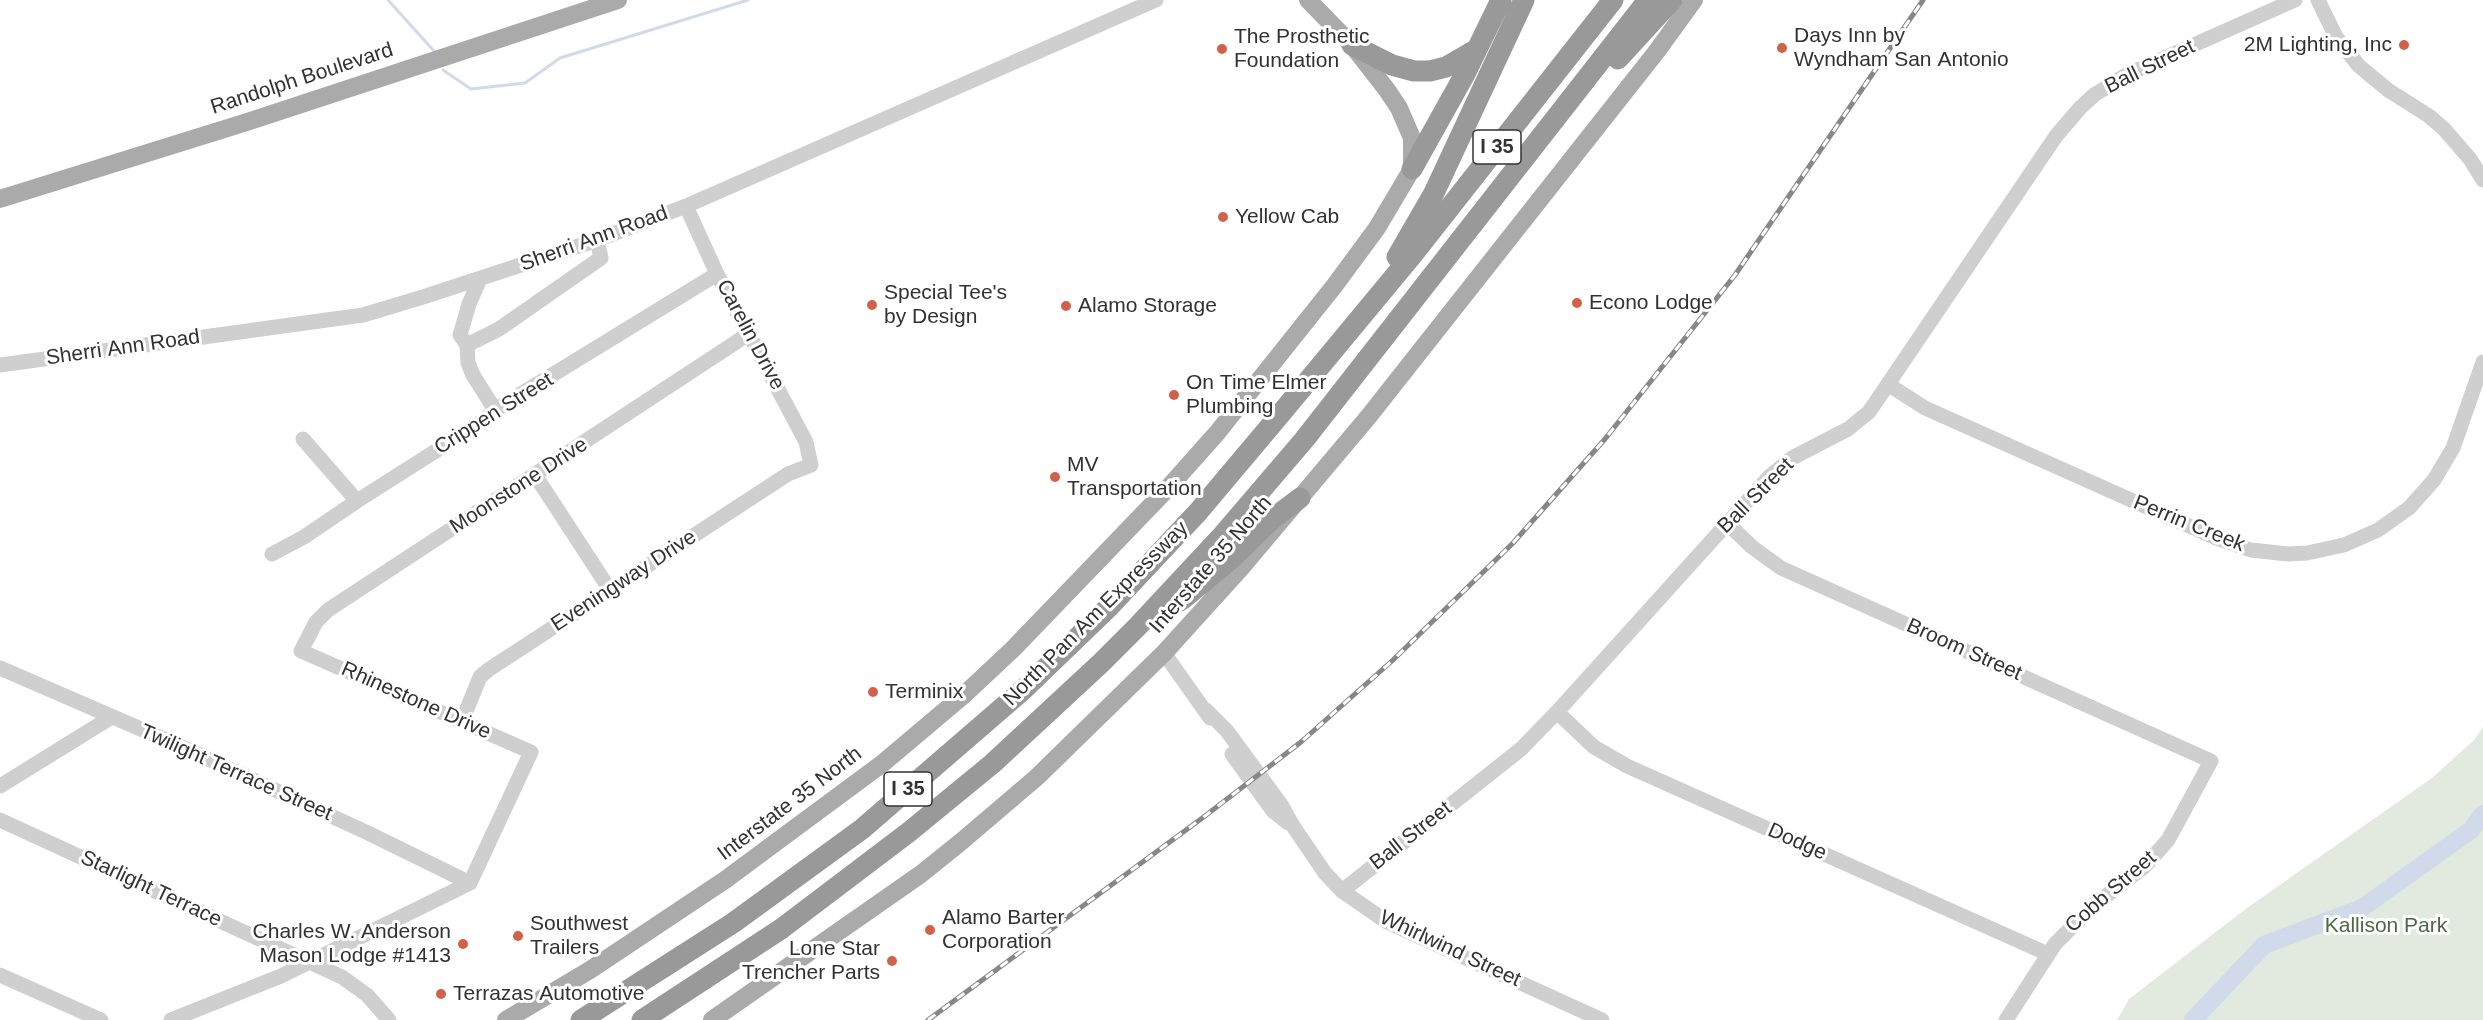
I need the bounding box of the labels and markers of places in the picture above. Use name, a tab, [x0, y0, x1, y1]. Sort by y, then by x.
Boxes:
place label: Days Inn by Wyndham San Antonio	[1794, 23, 2009, 73]
place label: The Prosthetic Foundation	[1234, 24, 1369, 74]
place label: 2M Lighting, Inc	[2244, 32, 2392, 58]
marker: 2M Lighting, Inc	[2397, 38, 2411, 52]
marker: Days Inn by Wyndham San Antonio	[1775, 41, 1789, 55]
marker: The Prosthetic Foundation	[1215, 42, 1229, 56]
place label: Yellow Cab	[1235, 204, 1339, 230]
marker: Yellow Cab	[1216, 210, 1230, 224]
place label: Special Tee's by Design	[884, 280, 1007, 330]
place label: Econo Lodge	[1589, 290, 1713, 316]
place label: Alamo Storage	[1078, 293, 1217, 319]
marker: Econo Lodge	[1570, 296, 1584, 310]
marker: Special Tee's by Design	[865, 298, 879, 312]
marker: Alamo Storage	[1059, 299, 1073, 313]
place label: On Time Elmer Plumbing	[1186, 370, 1326, 420]
marker: On Time Elmer Plumbing	[1167, 388, 1181, 402]
place label: MV Transportation	[1067, 452, 1202, 502]
marker: MV Transportation	[1048, 470, 1062, 484]
place label: Terminix	[885, 679, 963, 705]
marker: Terminix	[866, 685, 880, 699]
place label: Alamo Barter Corporation	[942, 905, 1065, 955]
place label: Southwest Trailers	[530, 911, 628, 961]
place label: Charles W. Anderson Mason Lodge #1413	[253, 919, 451, 969]
marker: Alamo Barter Corporation	[923, 923, 937, 937]
marker: Southwest Trailers	[511, 929, 525, 943]
place label: Lone Star Trencher Parts	[742, 936, 880, 986]
marker: Charles W. Anderson Mason Lodge #1413	[456, 937, 470, 951]
marker: Lone Star Trencher Parts	[885, 954, 899, 968]
place label: Terrazas Automotive	[453, 981, 644, 1007]
marker: Terrazas Automotive	[434, 987, 448, 1001]

